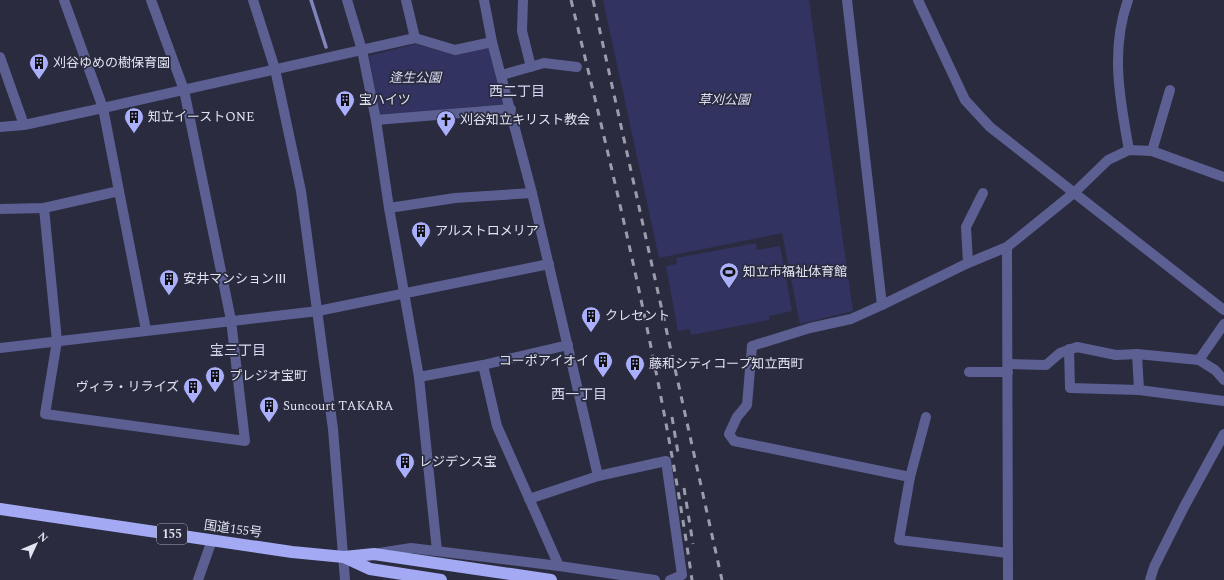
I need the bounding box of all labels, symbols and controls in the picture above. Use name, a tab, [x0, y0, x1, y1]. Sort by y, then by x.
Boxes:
building icon: 刈谷ゆめの樹保育園	[28, 52, 50, 80]
place label: 刈谷ゆめの樹保育園	[53, 53, 170, 73]
park label: 逢生公園	[389, 68, 443, 88]
district label: 西二丁目	[489, 81, 545, 102]
building icon: 宝ハイツ	[334, 89, 356, 117]
place label: 宝ハイツ	[359, 90, 411, 110]
park label: 草刈公園	[698, 90, 752, 110]
building icon: 知立イーストONE	[123, 106, 145, 134]
place label: 知立イーストONE	[148, 107, 255, 127]
church icon: 刈谷知立キリスト教会	[435, 109, 457, 137]
place label: 刈谷知立キリスト教会	[460, 110, 590, 130]
building icon: アルストロメリア	[410, 220, 432, 248]
place label: アルストロメリア	[435, 221, 539, 241]
sports icon: 知立市福祉体育館	[718, 261, 740, 289]
place label: 知立市福祉体育館	[743, 262, 847, 282]
building icon: 安井マンションⅢ	[158, 268, 180, 296]
place label: 安井マンションⅢ	[183, 269, 287, 289]
building icon: クレセント	[580, 305, 602, 333]
place label: クレセント	[605, 306, 670, 326]
district label: 宝三丁目	[210, 340, 266, 361]
building icon: コーポアイオイ	[592, 350, 614, 378]
place label: コーポアイオイ	[499, 351, 589, 371]
building icon: 藤和シティコープ知立西町	[624, 353, 646, 381]
place label: 藤和シティコープ知立西町	[649, 354, 803, 374]
building icon: プレジオ宝町	[204, 365, 226, 393]
place label: プレジオ宝町	[229, 366, 307, 386]
building icon: ヴィラ・リライズ	[182, 376, 204, 404]
place label: ヴィラ・リライズ	[75, 377, 179, 397]
district label: 西一丁目	[551, 384, 607, 405]
building icon: Suncourt TAKARA	[258, 395, 280, 423]
place label: Suncourt TAKARA	[283, 396, 394, 416]
building icon: レジデンス宝	[394, 451, 416, 479]
place label: レジデンス宝	[419, 452, 497, 472]
street label: 国道155号	[203, 515, 263, 543]
north arrow	[16, 524, 56, 564]
road number: 155	[157, 524, 187, 544]
text: N	[34, 528, 52, 547]

